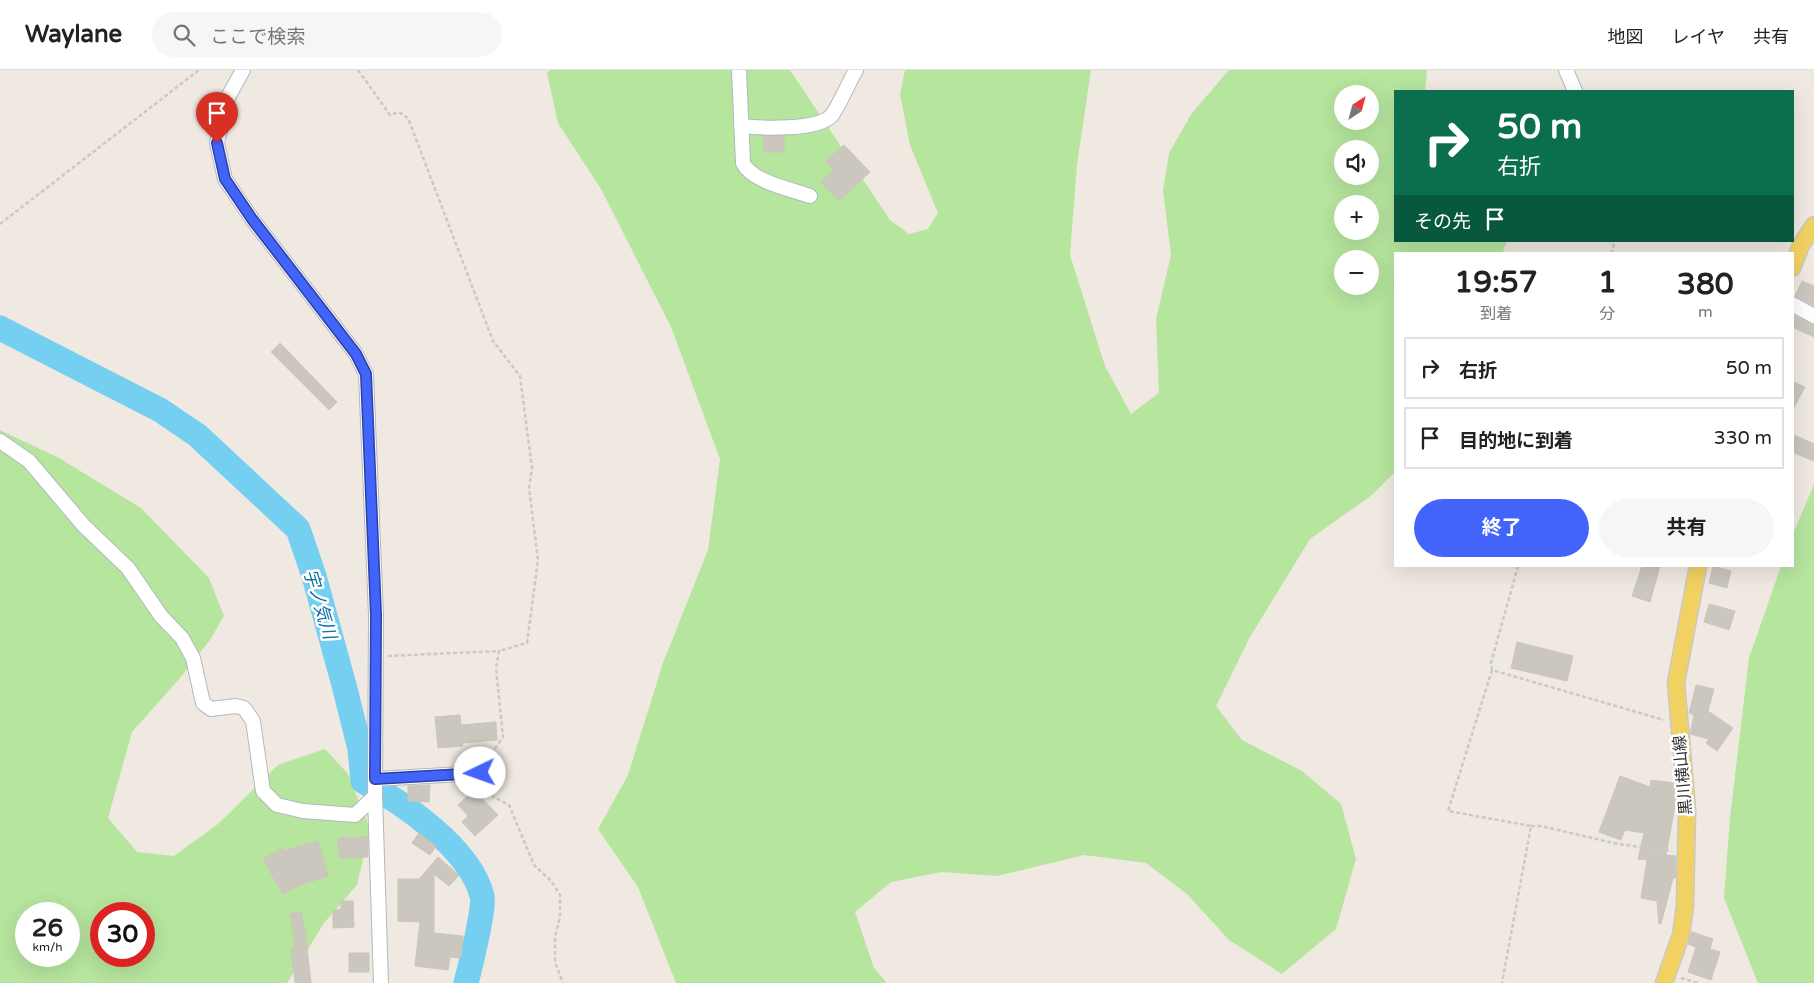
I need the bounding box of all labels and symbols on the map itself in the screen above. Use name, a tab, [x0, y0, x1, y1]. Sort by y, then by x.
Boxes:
north arrow	[1334, 85, 1379, 130]
pin	[196, 92, 238, 143]
water label: 宇ノ気川	[299, 566, 342, 644]
street label: 黒川横山線	[1670, 734, 1696, 816]
position arrow	[453, 746, 505, 798]
speed limit sign: 30	[90, 902, 155, 967]

